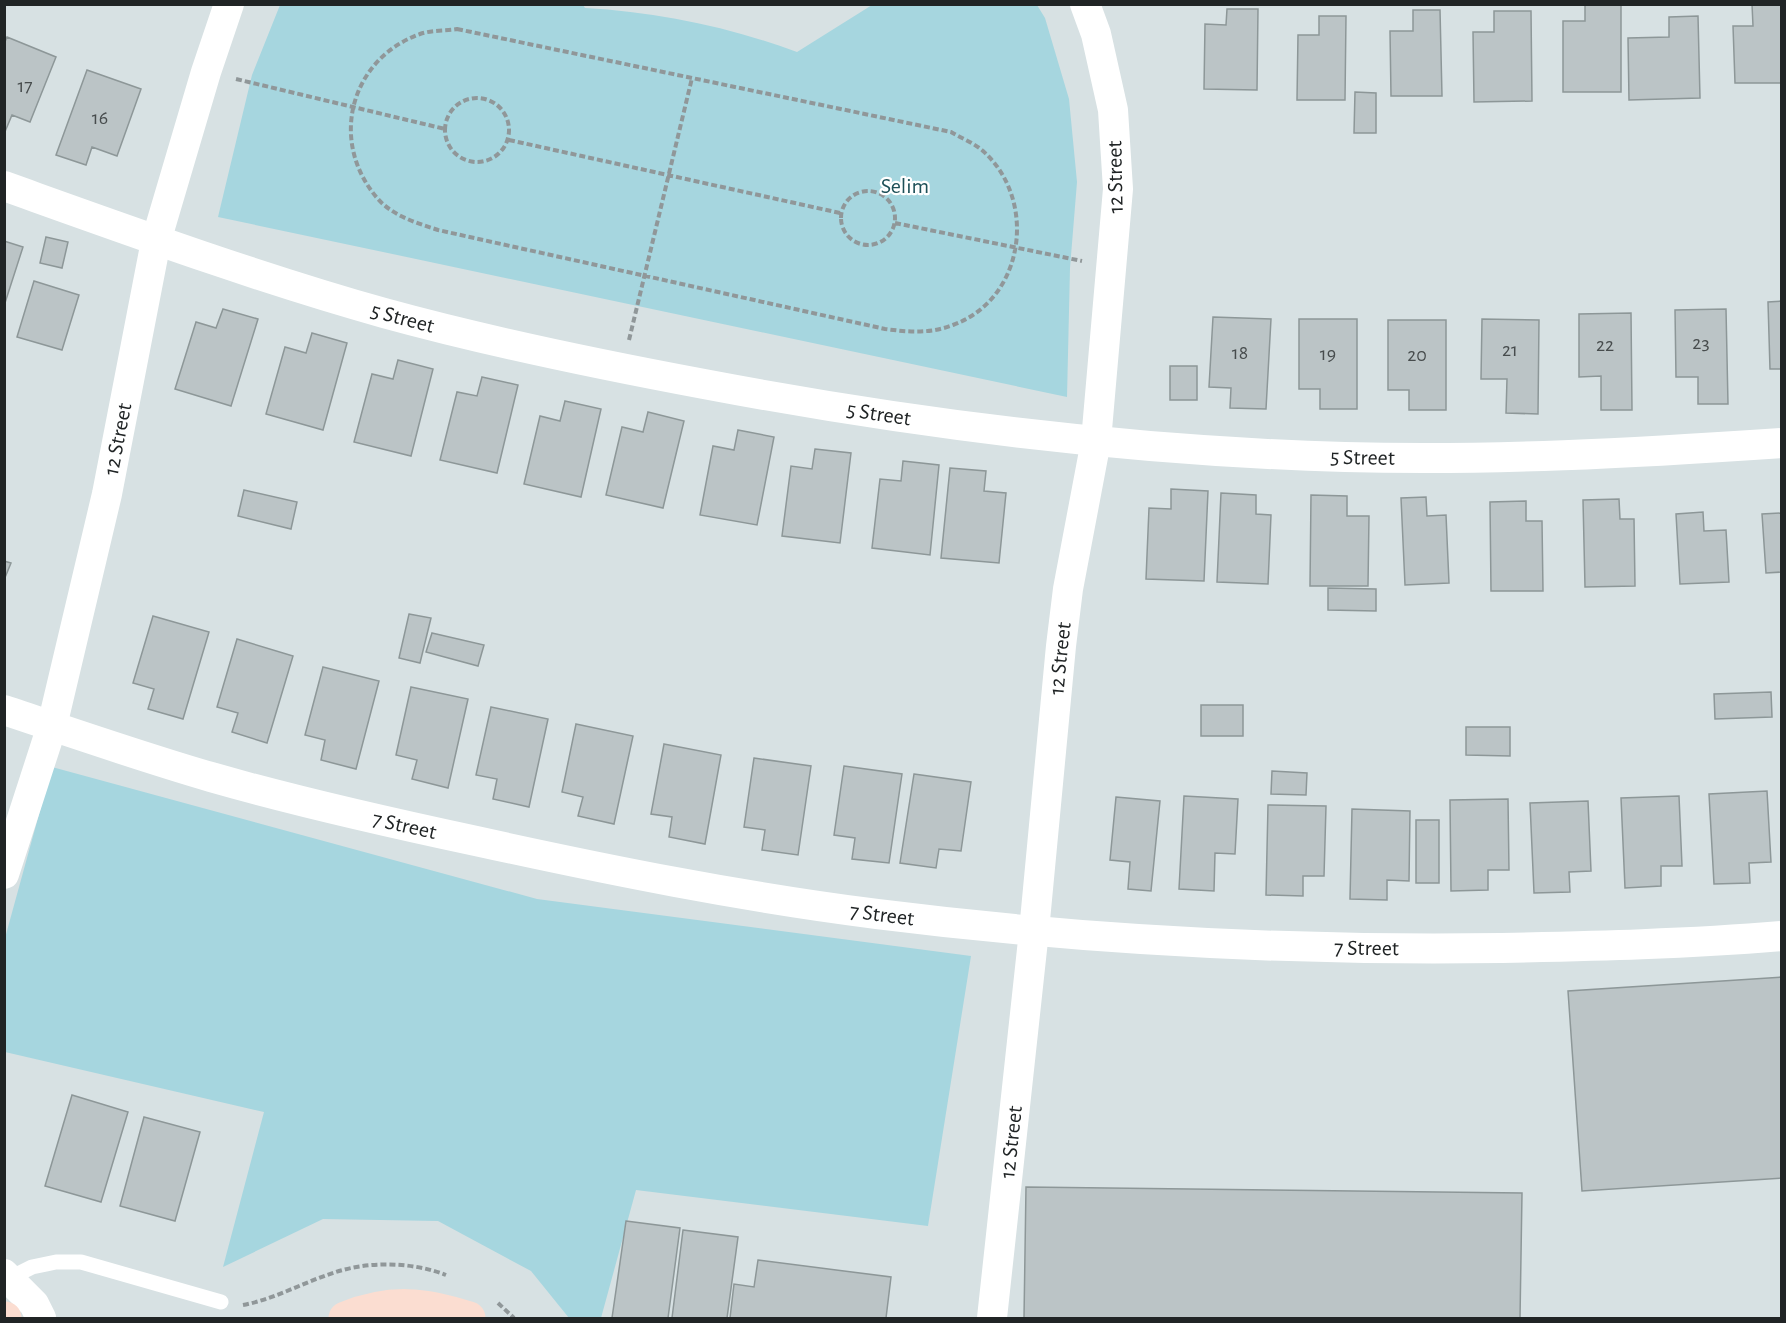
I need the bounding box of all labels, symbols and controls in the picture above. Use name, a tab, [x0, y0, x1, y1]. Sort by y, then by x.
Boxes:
house number: 17	[17, 76, 33, 96]
house number: 16	[92, 108, 108, 128]
street label: 12 Street	[1103, 140, 1127, 214]
park label: Selim	[881, 175, 929, 197]
street label: 5 Street	[368, 299, 437, 337]
house number: 23	[1692, 333, 1710, 353]
house number: 22	[1596, 335, 1614, 355]
house number: 21	[1502, 340, 1518, 360]
house number: 18	[1232, 343, 1248, 363]
house number: 19	[1320, 344, 1336, 364]
house number: 20	[1407, 345, 1427, 365]
street label: 5 Street	[845, 398, 912, 429]
street label: 12 Street	[100, 401, 135, 477]
street label: 5 Street	[1330, 446, 1395, 469]
street label: 12 Street	[1045, 621, 1075, 696]
street label: 7 Street	[370, 808, 438, 843]
street label: 7 Street	[848, 900, 915, 929]
street label: 7 Street	[1334, 936, 1399, 959]
street label: 12 Street	[996, 1105, 1026, 1180]

